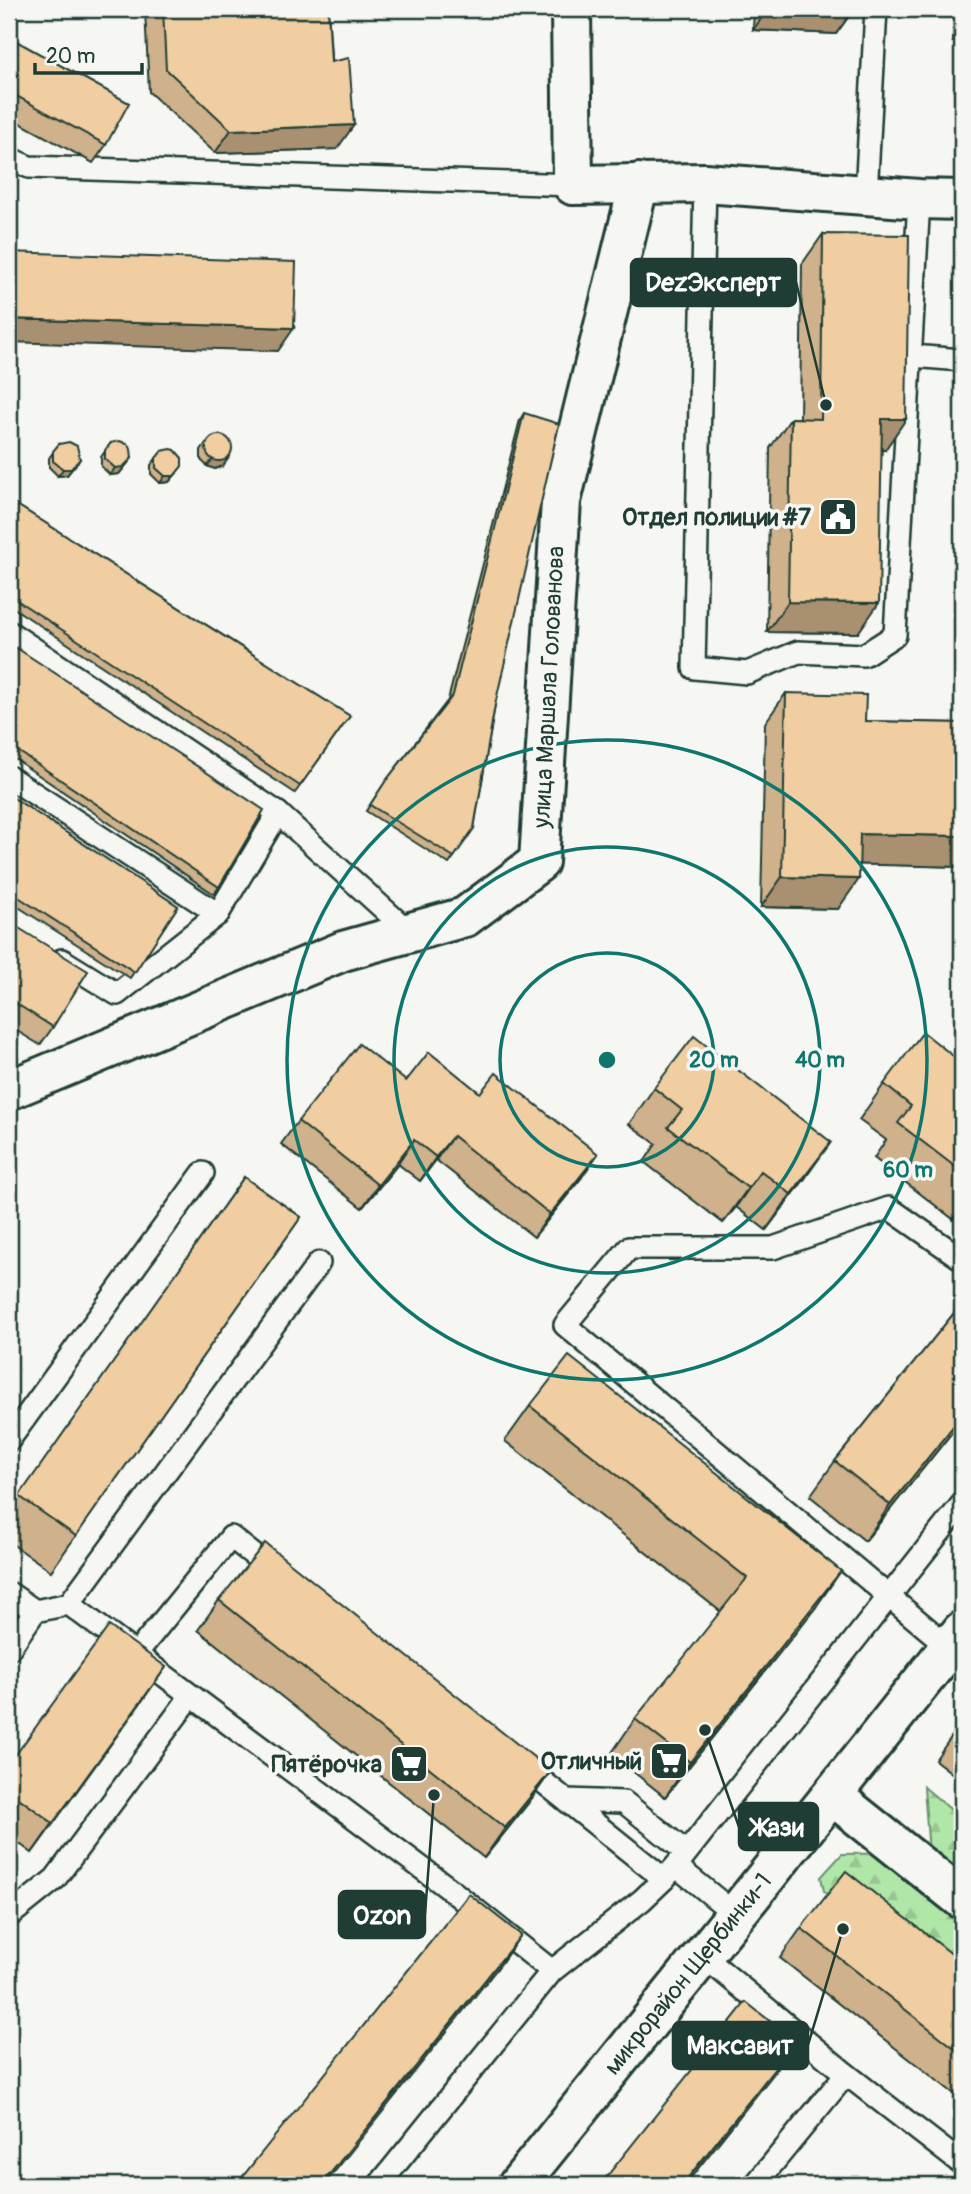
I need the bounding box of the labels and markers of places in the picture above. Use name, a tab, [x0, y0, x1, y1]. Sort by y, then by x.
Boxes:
callout: DezЭксперт	[631, 259, 796, 306]
public building icon: Отдел полиции #7	[817, 496, 859, 538]
place label: Отдел полиции #7	[622, 503, 811, 532]
centre of rings	[595, 1048, 619, 1072]
supermarket icon: Отличный	[648, 1740, 690, 1782]
supermarket icon: Пятёрочка	[388, 1743, 430, 1785]
place label: Отличный	[540, 1747, 642, 1776]
place label: Пятёрочка	[271, 1750, 382, 1779]
callout: Жази	[739, 1803, 818, 1850]
callout: Ozon	[339, 1891, 425, 1938]
callout: Максавит	[673, 2022, 808, 2069]

